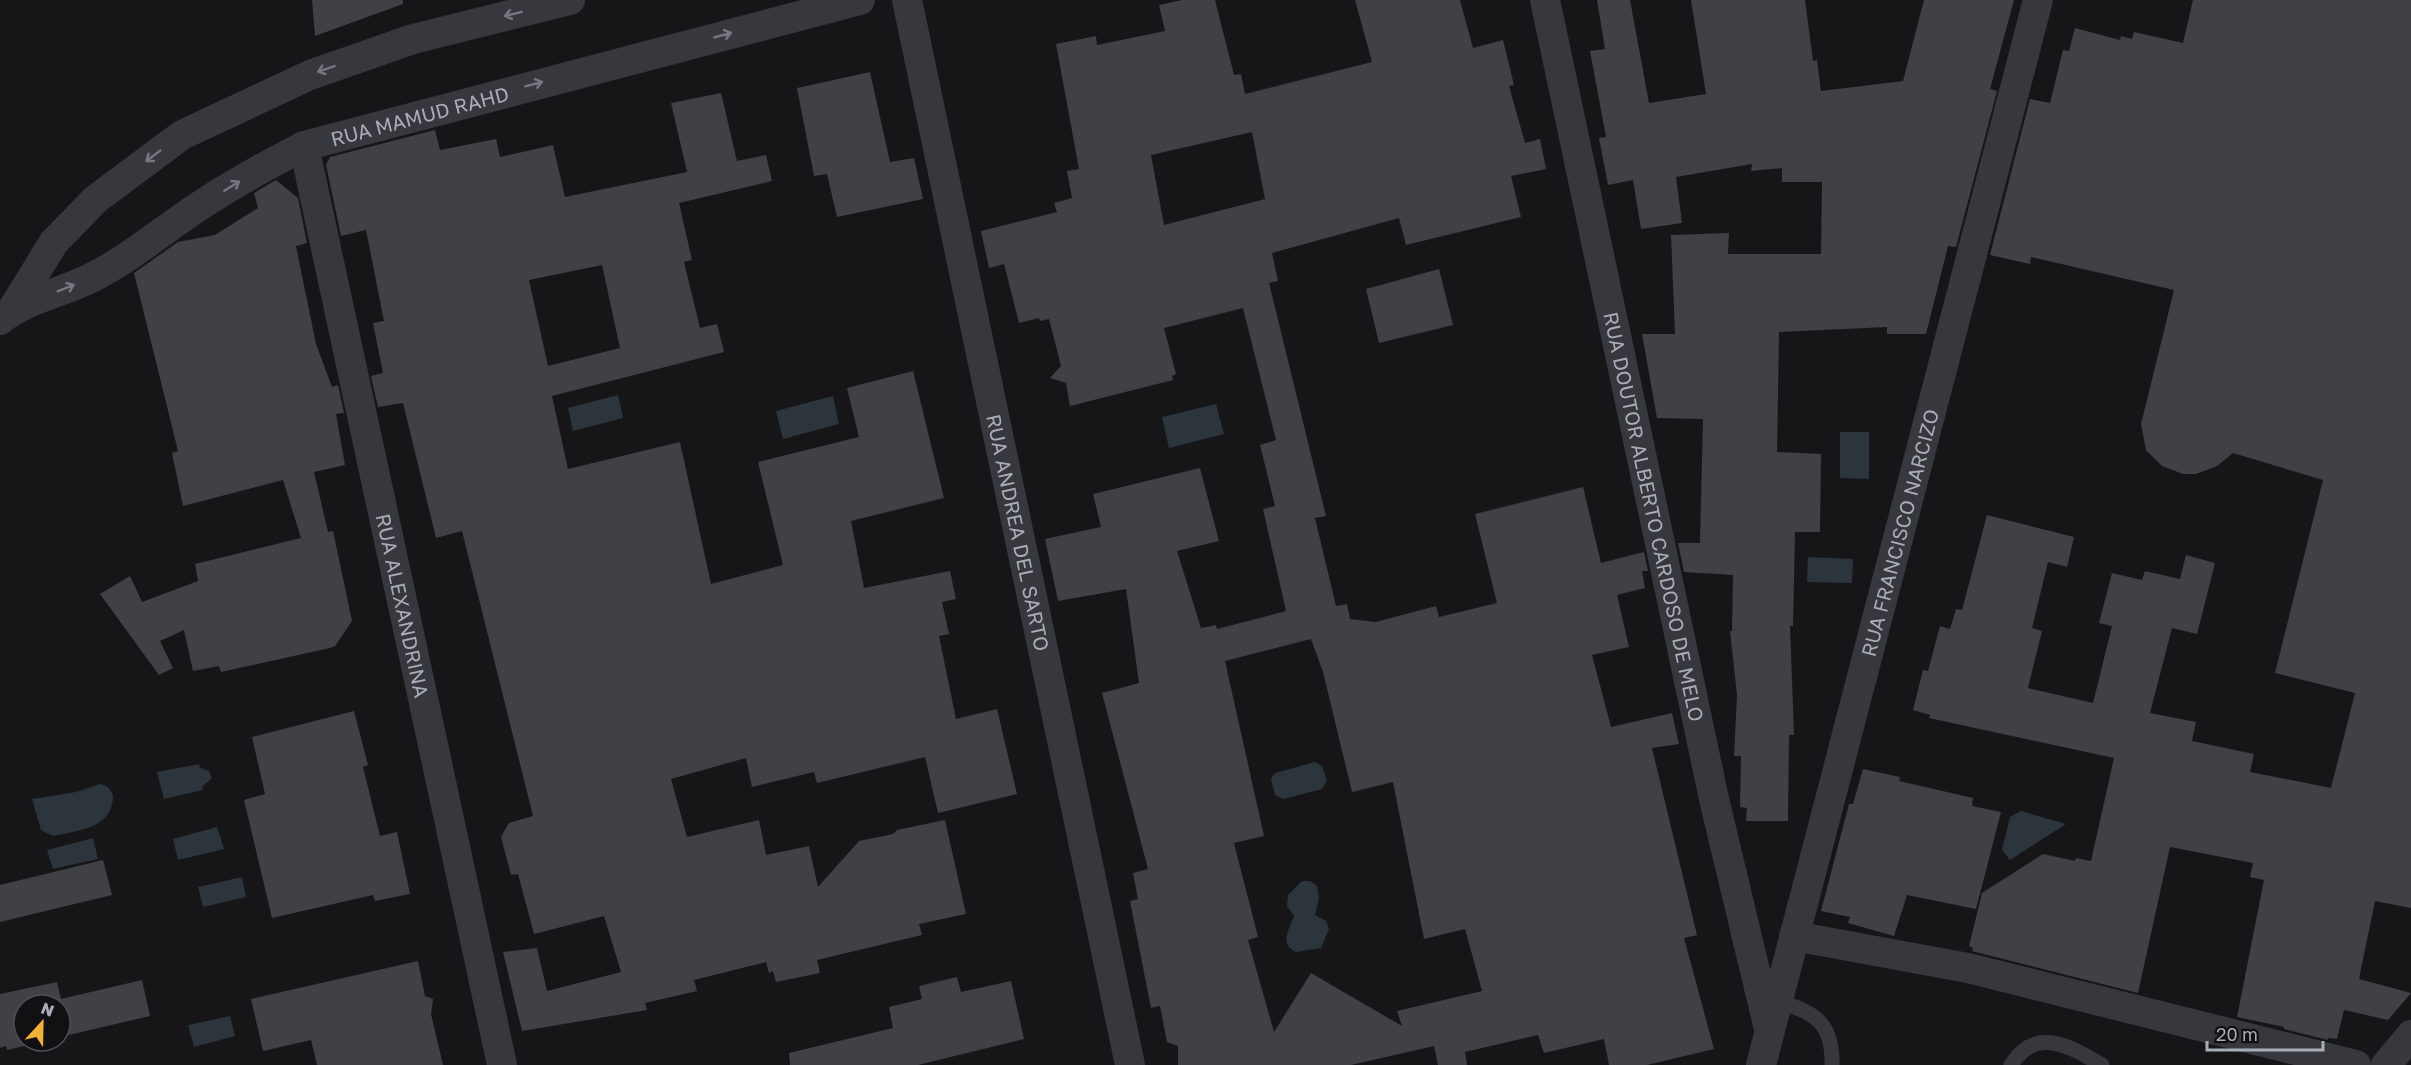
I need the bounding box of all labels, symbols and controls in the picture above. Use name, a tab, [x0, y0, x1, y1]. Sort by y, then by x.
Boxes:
one-way arrow	[504, 9, 523, 20]
one-way arrow	[713, 29, 732, 41]
one-way arrow	[317, 64, 336, 75]
one-way arrow	[524, 78, 543, 90]
street label: RUA MAMUD RAHD	[328, 81, 511, 151]
one-way arrow	[145, 150, 161, 163]
one-way arrow	[223, 179, 240, 191]
one-way arrow	[57, 282, 75, 293]
street label: RUA DOUTOR ALBERTO CARDOSO DE MELO	[1599, 310, 1709, 724]
street label: RUA FRANCISCO NARCIZO	[1856, 406, 1943, 659]
street label: RUA ANDREA DEL SARTO	[982, 412, 1055, 653]
street label: RUA ALEXANDRINA	[372, 511, 434, 700]
north arrow	[12, 993, 72, 1053]
text: N	[38, 998, 57, 1021]
scale bar	[2207, 1014, 2322, 1052]
text: 20 m	[2216, 1023, 2258, 1045]

